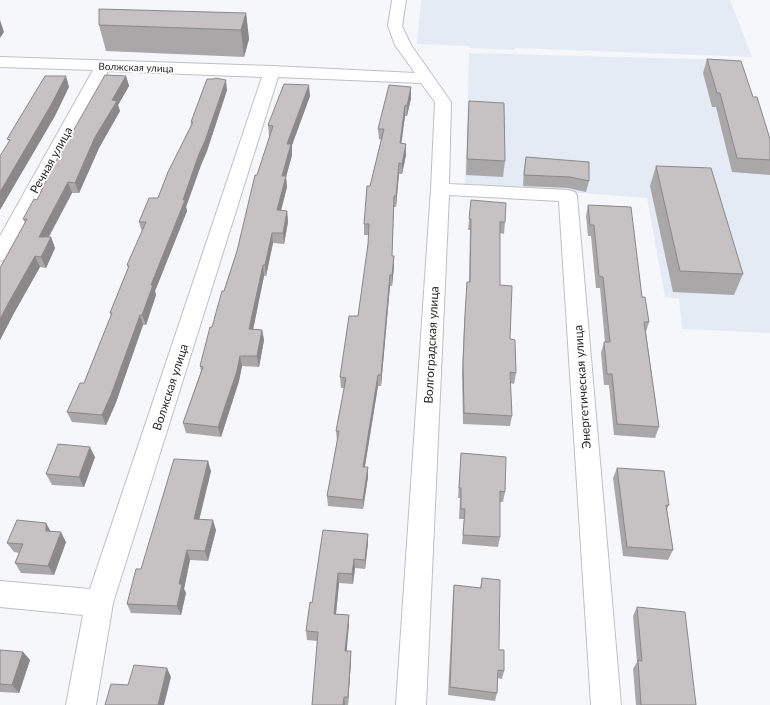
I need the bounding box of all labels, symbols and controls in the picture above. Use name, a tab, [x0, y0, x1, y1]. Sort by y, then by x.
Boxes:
street label: Волжская улица	[98, 60, 174, 74]
street label: Речная улица	[27, 124, 75, 196]
street label: Волгоградская улица	[420, 286, 442, 404]
street label: Энергетическая улица	[570, 325, 594, 449]
street label: Волжская улица	[149, 342, 191, 432]

